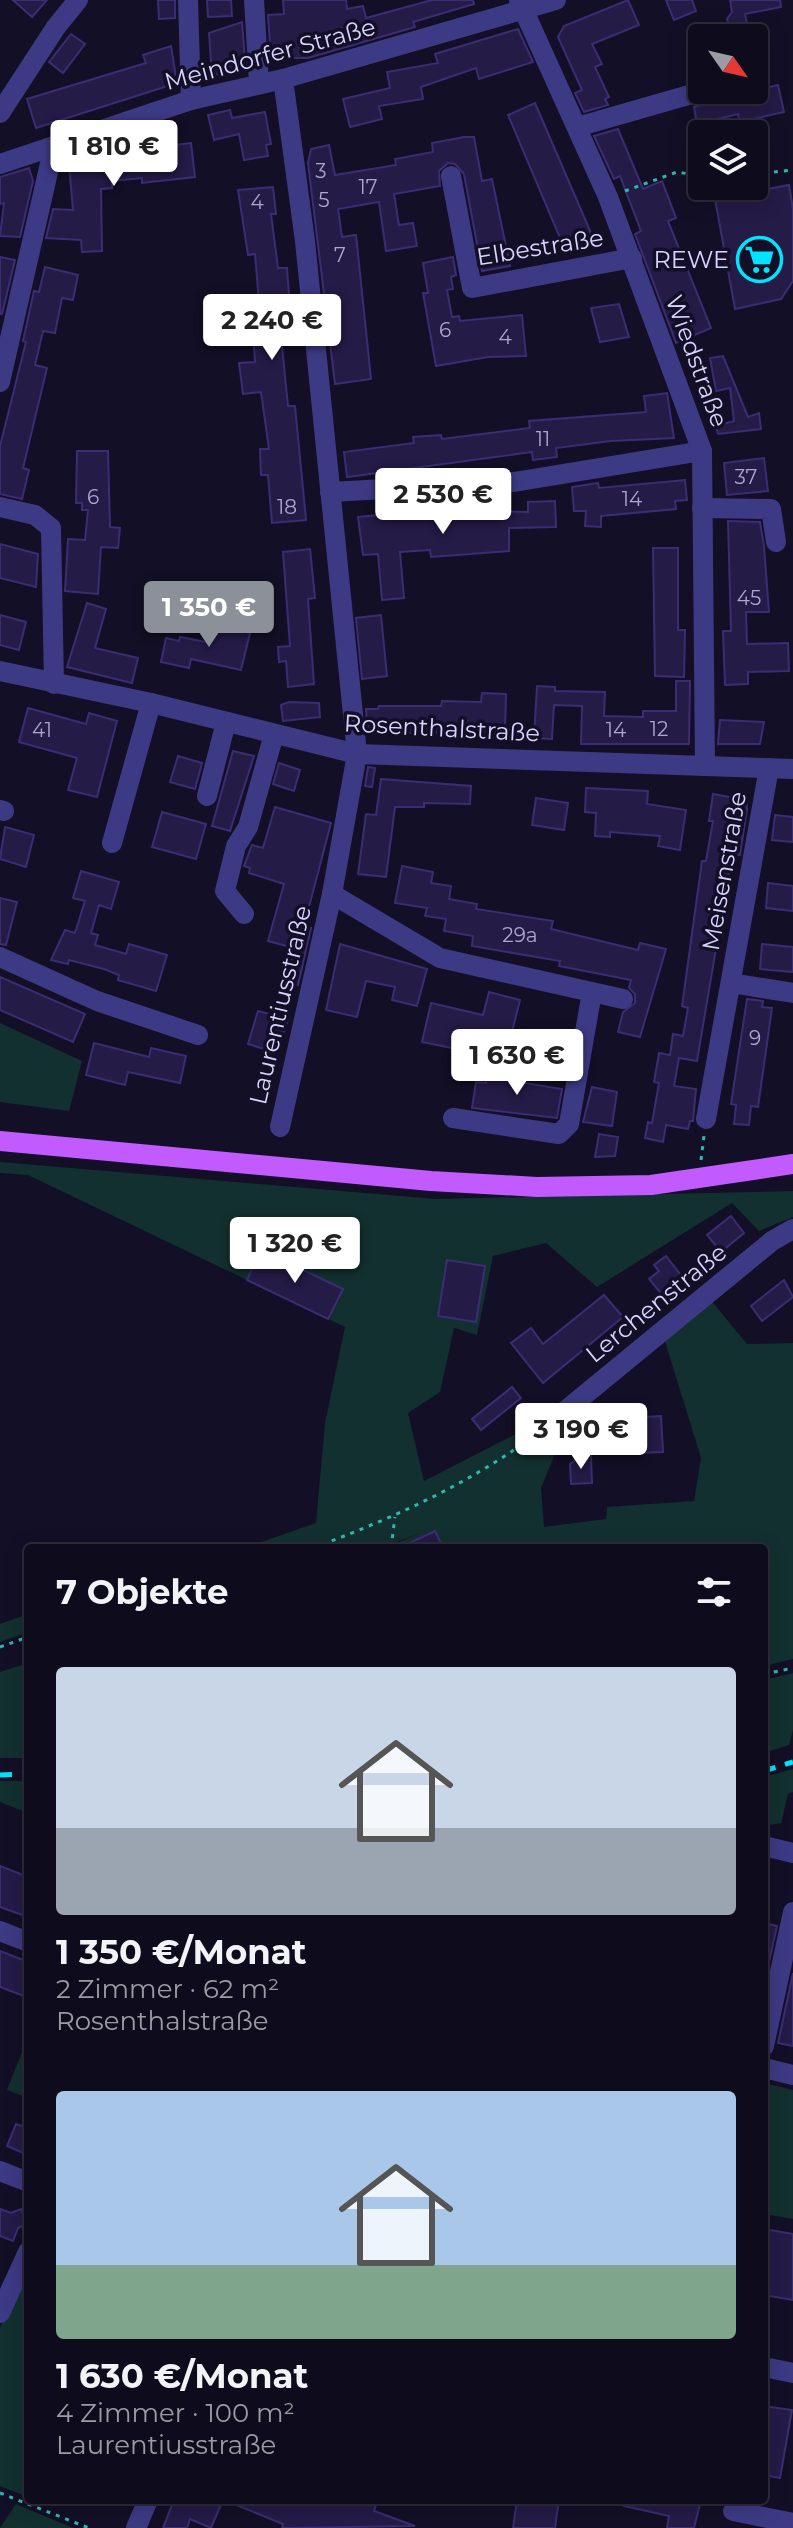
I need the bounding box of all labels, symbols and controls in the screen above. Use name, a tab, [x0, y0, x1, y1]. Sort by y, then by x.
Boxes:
street label: Meindorfer Straße	[161, 12, 379, 96]
north arrow	[688, 24, 768, 104]
map controls	[688, 24, 768, 200]
pin: 1 810 €	[40, 120, 188, 188]
button: layers	[688, 120, 768, 200]
text: 1 810 €	[68, 130, 160, 162]
house number: 3	[315, 159, 327, 183]
house number: 17	[359, 175, 378, 199]
house number: 5	[318, 188, 330, 212]
house number: 4	[250, 190, 264, 214]
street label: Elbestraße	[474, 223, 606, 271]
supermarket icon: REWE	[736, 235, 784, 283]
house number: 7	[334, 243, 346, 267]
place label: REWE	[653, 245, 729, 274]
street label: Wiedstraße	[660, 291, 734, 431]
pin: 2 240 €	[198, 294, 346, 362]
text: 2 240 €	[221, 304, 323, 336]
house number: 6	[439, 318, 451, 342]
house number: 4	[498, 325, 512, 349]
house number: 11	[536, 427, 550, 451]
house number: 37	[735, 465, 757, 489]
pin: 2 530 €	[369, 468, 517, 536]
text: 2 530 €	[393, 478, 493, 510]
house number: 6	[87, 485, 99, 509]
house number: 14	[622, 487, 642, 511]
house number: 18	[277, 495, 297, 519]
pin: 1 350 €	[135, 581, 283, 649]
house number: 45	[737, 586, 761, 610]
text: 1 350 €	[162, 591, 256, 623]
street label: Rosenthalstraße	[343, 708, 541, 748]
house number: 12	[650, 717, 668, 741]
house number: 41	[32, 718, 52, 742]
house number: 14	[606, 718, 626, 742]
street label: Meisenstraße	[696, 789, 752, 953]
street label: Laurentiusstraße	[243, 903, 317, 1107]
house number: 29a	[502, 923, 538, 947]
house number: 9	[749, 1026, 761, 1050]
pin: 1 630 €	[443, 1029, 591, 1097]
text: 1 630 €	[469, 1039, 565, 1071]
pin: 1 320 €	[221, 1217, 369, 1285]
text: 1 320 €	[248, 1227, 342, 1259]
street label: Lerchenstraße	[580, 1237, 732, 1369]
pin: 3 190 €	[507, 1403, 655, 1471]
text: 3 190 €	[533, 1413, 629, 1445]
icon: filters	[692, 1570, 736, 1614]
text: 7 Objekte	[56, 1571, 228, 1613]
icon: home	[324, 1719, 468, 1863]
text: 1 350 €/Monat	[56, 1931, 307, 1973]
text: 2 Zimmer · 62 m²	[56, 1973, 279, 2005]
text: Rosenthalstraße	[56, 2005, 269, 2037]
icon: home	[324, 2143, 468, 2287]
text: 1 630 €/Monat	[56, 2355, 308, 2397]
text: 4 Zimmer · 100 m²	[56, 2397, 295, 2429]
text: Laurentiusstraße	[56, 2429, 276, 2461]

